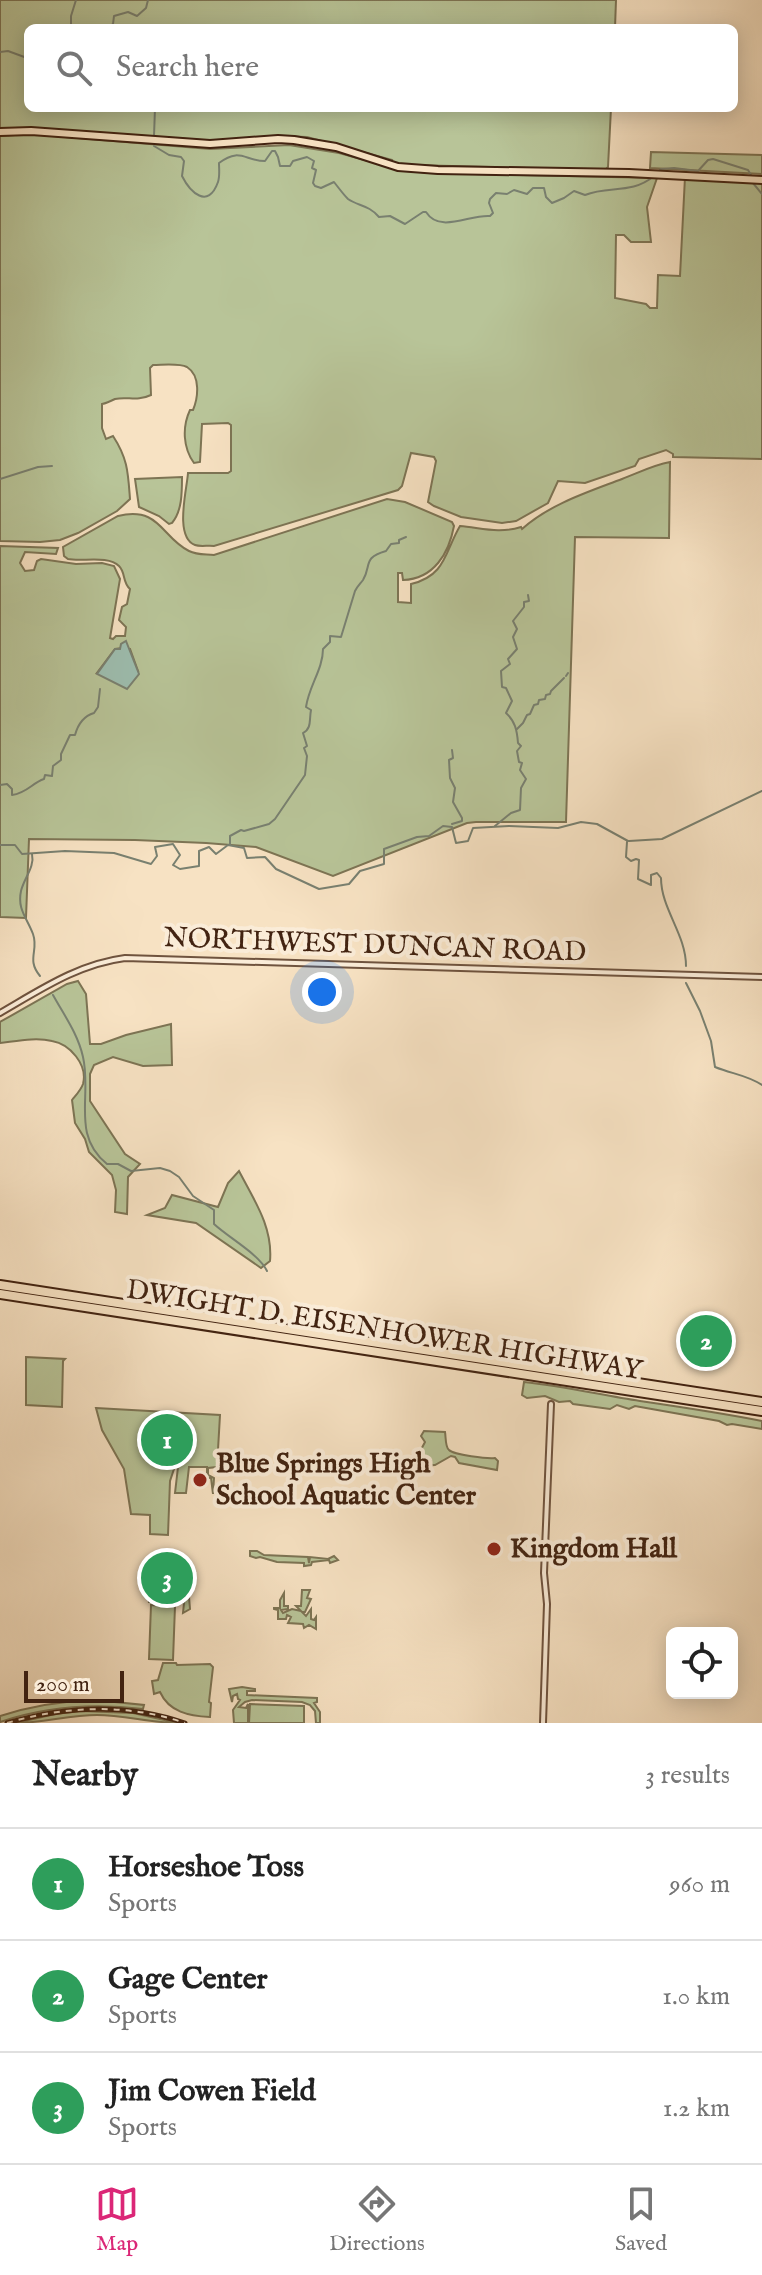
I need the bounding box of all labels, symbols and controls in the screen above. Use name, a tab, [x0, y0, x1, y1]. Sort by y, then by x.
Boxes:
search box	[24, 24, 738, 112]
icon: search	[52, 46, 96, 90]
text: Search here	[116, 49, 259, 87]
street label: NORTHWEST DUNCAN ROAD	[163, 921, 587, 971]
your location	[302, 972, 342, 1012]
street label: DWIGHT D. EISENHOWER HIGHWAY	[124, 1273, 646, 1389]
pin: 2	[680, 1311, 732, 1371]
pin: 1	[141, 1410, 193, 1470]
place label: Blue Springs High School Aquatic Center	[216, 1447, 477, 1514]
marker: Blue Springs High School Aquatic Center	[191, 1471, 209, 1489]
place label: Kingdom Hall	[510, 1532, 678, 1567]
marker: Kingdom Hall	[485, 1540, 503, 1558]
pin: 3	[141, 1548, 193, 1608]
map controls	[666, 1627, 738, 1699]
button: locate	[666, 1627, 738, 1699]
scale bar	[24, 1667, 124, 1703]
text: 200 m	[36, 1671, 90, 1699]
text: Nearby	[32, 1754, 138, 1797]
text: 3 results	[645, 1759, 730, 1792]
text: Horseshoe Toss	[108, 1849, 304, 1887]
text: 1	[53, 1868, 63, 1901]
text: 960 m	[669, 1868, 730, 1901]
text: Sports	[108, 1887, 177, 1920]
text: Gage Center	[108, 1961, 268, 1999]
text: 2	[52, 1980, 64, 2013]
text: 1.0 km	[662, 1980, 730, 2013]
text: Sports	[108, 1999, 177, 2032]
text: Jim Cowen Field	[108, 2073, 316, 2111]
text: 3	[53, 2092, 63, 2125]
text: 1.2 km	[663, 2092, 730, 2125]
text: Sports	[108, 2111, 177, 2144]
tab: Map	[95, 2182, 139, 2258]
tab: Directions	[329, 2182, 425, 2258]
tab: Saved	[615, 2182, 667, 2258]

